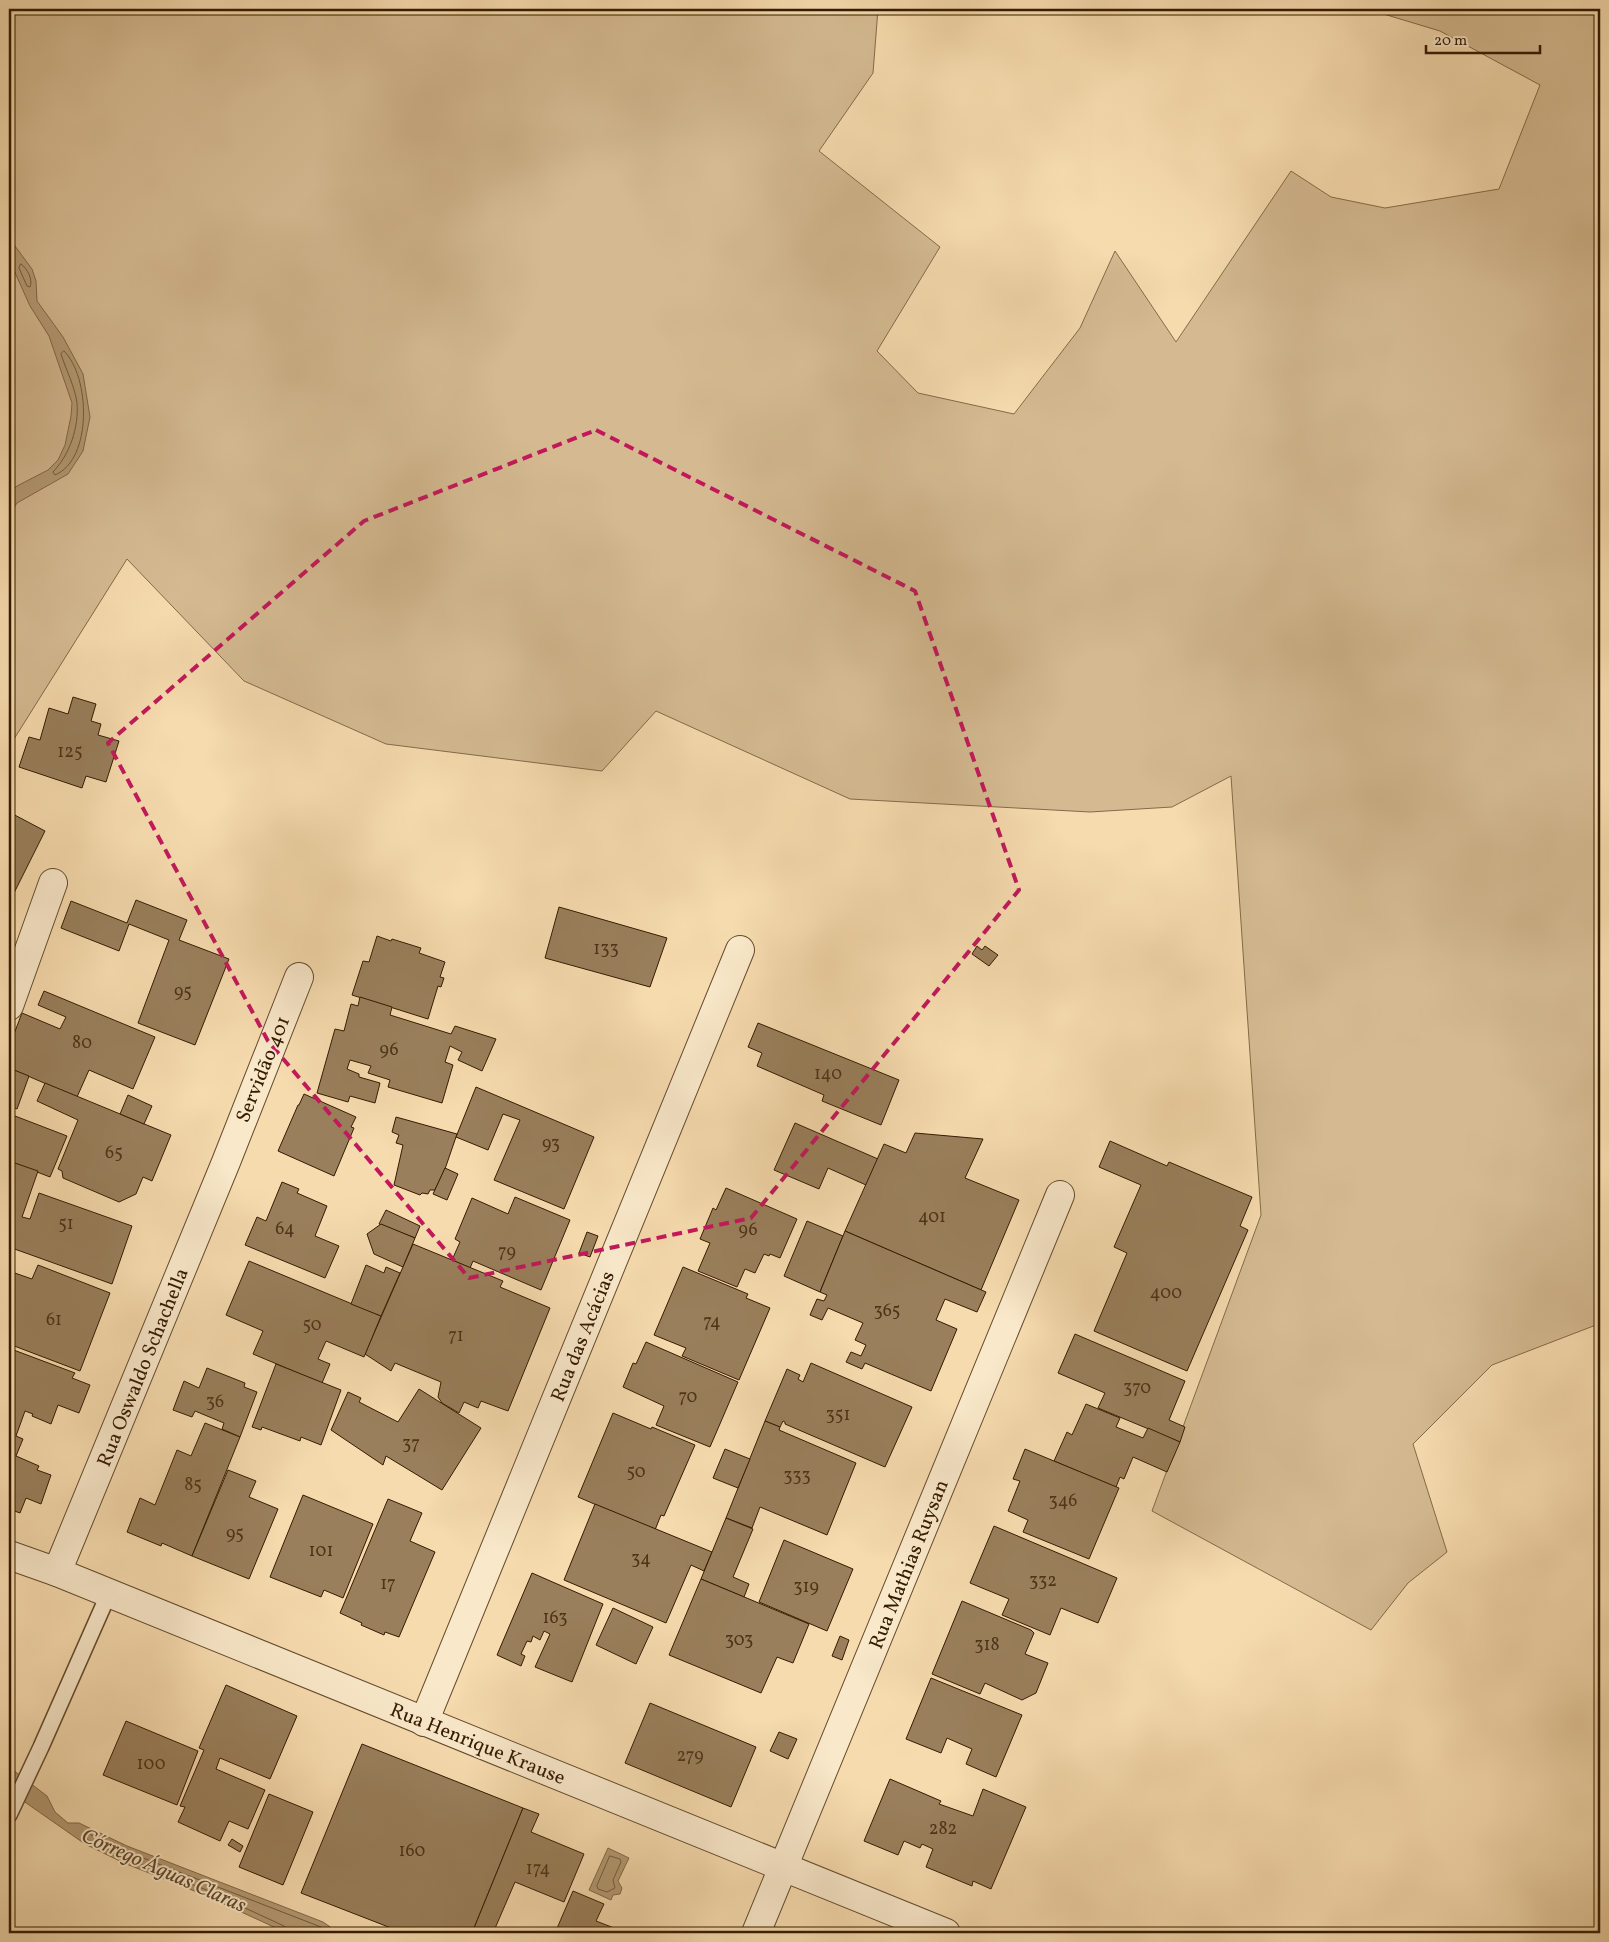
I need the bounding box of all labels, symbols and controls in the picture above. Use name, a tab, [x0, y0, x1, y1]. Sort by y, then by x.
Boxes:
scale bar	[1426, 22, 1540, 54]
text: 20 m	[1434, 31, 1467, 52]
house number: 125	[57, 740, 83, 765]
house number: 133	[593, 937, 619, 962]
house number: 95	[174, 980, 192, 1005]
street label: Servidão 401	[230, 1012, 298, 1127]
house number: 80	[72, 1031, 92, 1056]
house number: 96	[379, 1038, 399, 1063]
house number: 140	[814, 1062, 842, 1087]
house number: 93	[542, 1132, 560, 1157]
house number: 65	[105, 1141, 123, 1166]
house number: 401	[918, 1205, 946, 1230]
house number: 51	[58, 1212, 74, 1237]
house number: 64	[275, 1217, 295, 1242]
house number: 96	[738, 1218, 758, 1243]
house number: 79	[498, 1240, 516, 1265]
street label: Rua Oswaldo Schachella	[91, 1264, 197, 1471]
street label: Rua das Acácias	[545, 1267, 623, 1406]
house number: 400	[1150, 1281, 1182, 1306]
house number: 365	[874, 1299, 901, 1324]
house number: 61	[46, 1308, 62, 1333]
house number: 74	[703, 1310, 721, 1335]
house number: 50	[302, 1313, 322, 1338]
house number: 71	[448, 1324, 464, 1349]
house number: 370	[1123, 1376, 1151, 1401]
house number: 70	[679, 1385, 698, 1410]
house number: 36	[206, 1390, 224, 1415]
house number: 351	[826, 1403, 850, 1428]
house number: 37	[402, 1432, 420, 1457]
house number: 50	[626, 1460, 646, 1485]
house number: 333	[783, 1464, 811, 1489]
house number: 85	[184, 1473, 202, 1498]
street label: Rua Mathias Ruysan	[863, 1476, 957, 1654]
house number: 346	[1049, 1489, 1077, 1514]
house number: 95	[226, 1522, 244, 1547]
house number: 101	[309, 1539, 333, 1564]
house number: 34	[631, 1547, 651, 1572]
house number: 332	[1029, 1569, 1057, 1594]
house number: 17	[380, 1572, 396, 1597]
house number: 319	[793, 1575, 819, 1600]
house number: 163	[542, 1606, 568, 1631]
house number: 303	[725, 1628, 753, 1653]
house number: 318	[974, 1633, 1000, 1658]
street label: Rua Henrique Krause	[385, 1697, 569, 1793]
house number: 279	[676, 1744, 704, 1769]
house number: 100	[137, 1752, 166, 1777]
house number: 282	[929, 1817, 957, 1842]
water label: Córrego Águas Claras	[76, 1822, 251, 1921]
house number: 160	[399, 1839, 426, 1864]
house number: 174	[526, 1857, 550, 1882]

